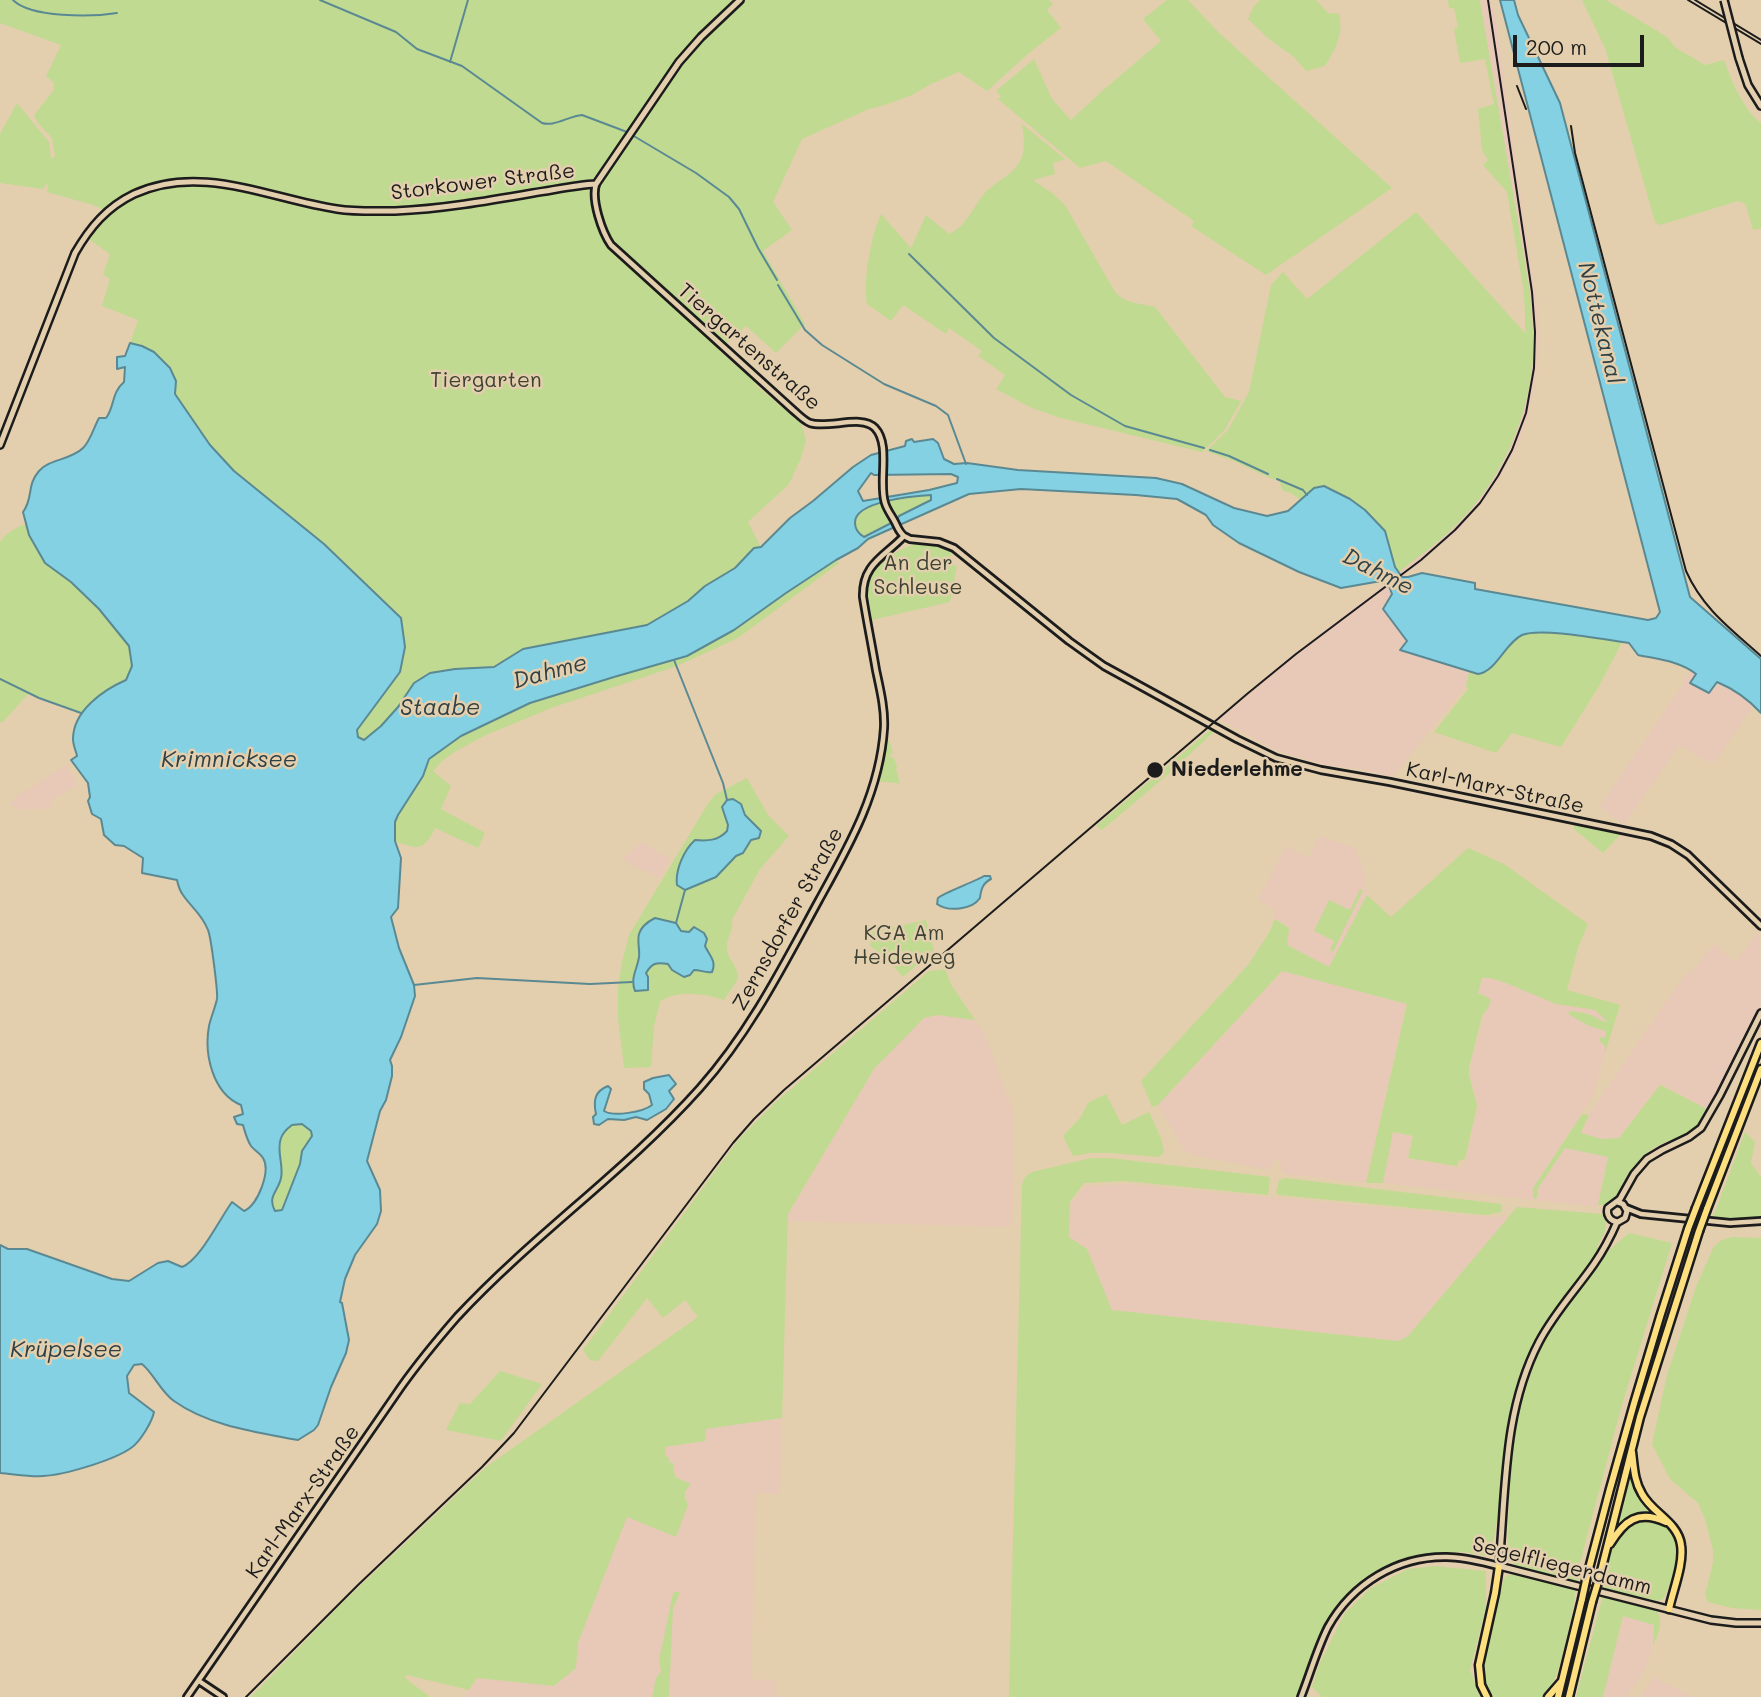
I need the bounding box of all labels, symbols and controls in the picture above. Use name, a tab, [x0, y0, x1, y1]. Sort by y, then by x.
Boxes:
scale bar	[1516, 21, 1647, 65]
text: 200 m	[1526, 33, 1587, 60]
street label: Storkower Straße	[390, 158, 576, 206]
water label: Nottekanal	[1572, 259, 1628, 387]
street label: Tiergartenstraße	[673, 278, 825, 416]
park label: Tiergarten	[430, 368, 542, 394]
water label: Dahme	[1338, 543, 1418, 601]
park label: An der Schleuse	[874, 551, 962, 601]
water label: Dahme	[510, 649, 590, 695]
water label: Staabe	[400, 694, 480, 722]
water label: Krimnicksee	[161, 746, 297, 774]
place label: Niederlehme	[1171, 757, 1303, 783]
street label: Karl-Marx-Straße	[1404, 757, 1586, 819]
marker: Niederlehme	[1145, 760, 1165, 780]
street label: Zernsdorfer Straße	[727, 823, 849, 1015]
park label: KGA Am Heideweg	[853, 921, 955, 971]
water label: Krüpelsee	[10, 1336, 122, 1364]
street label: Karl-Marx-Straße	[241, 1420, 365, 1584]
street label: Segelfliegerdamm	[1470, 1532, 1654, 1600]

